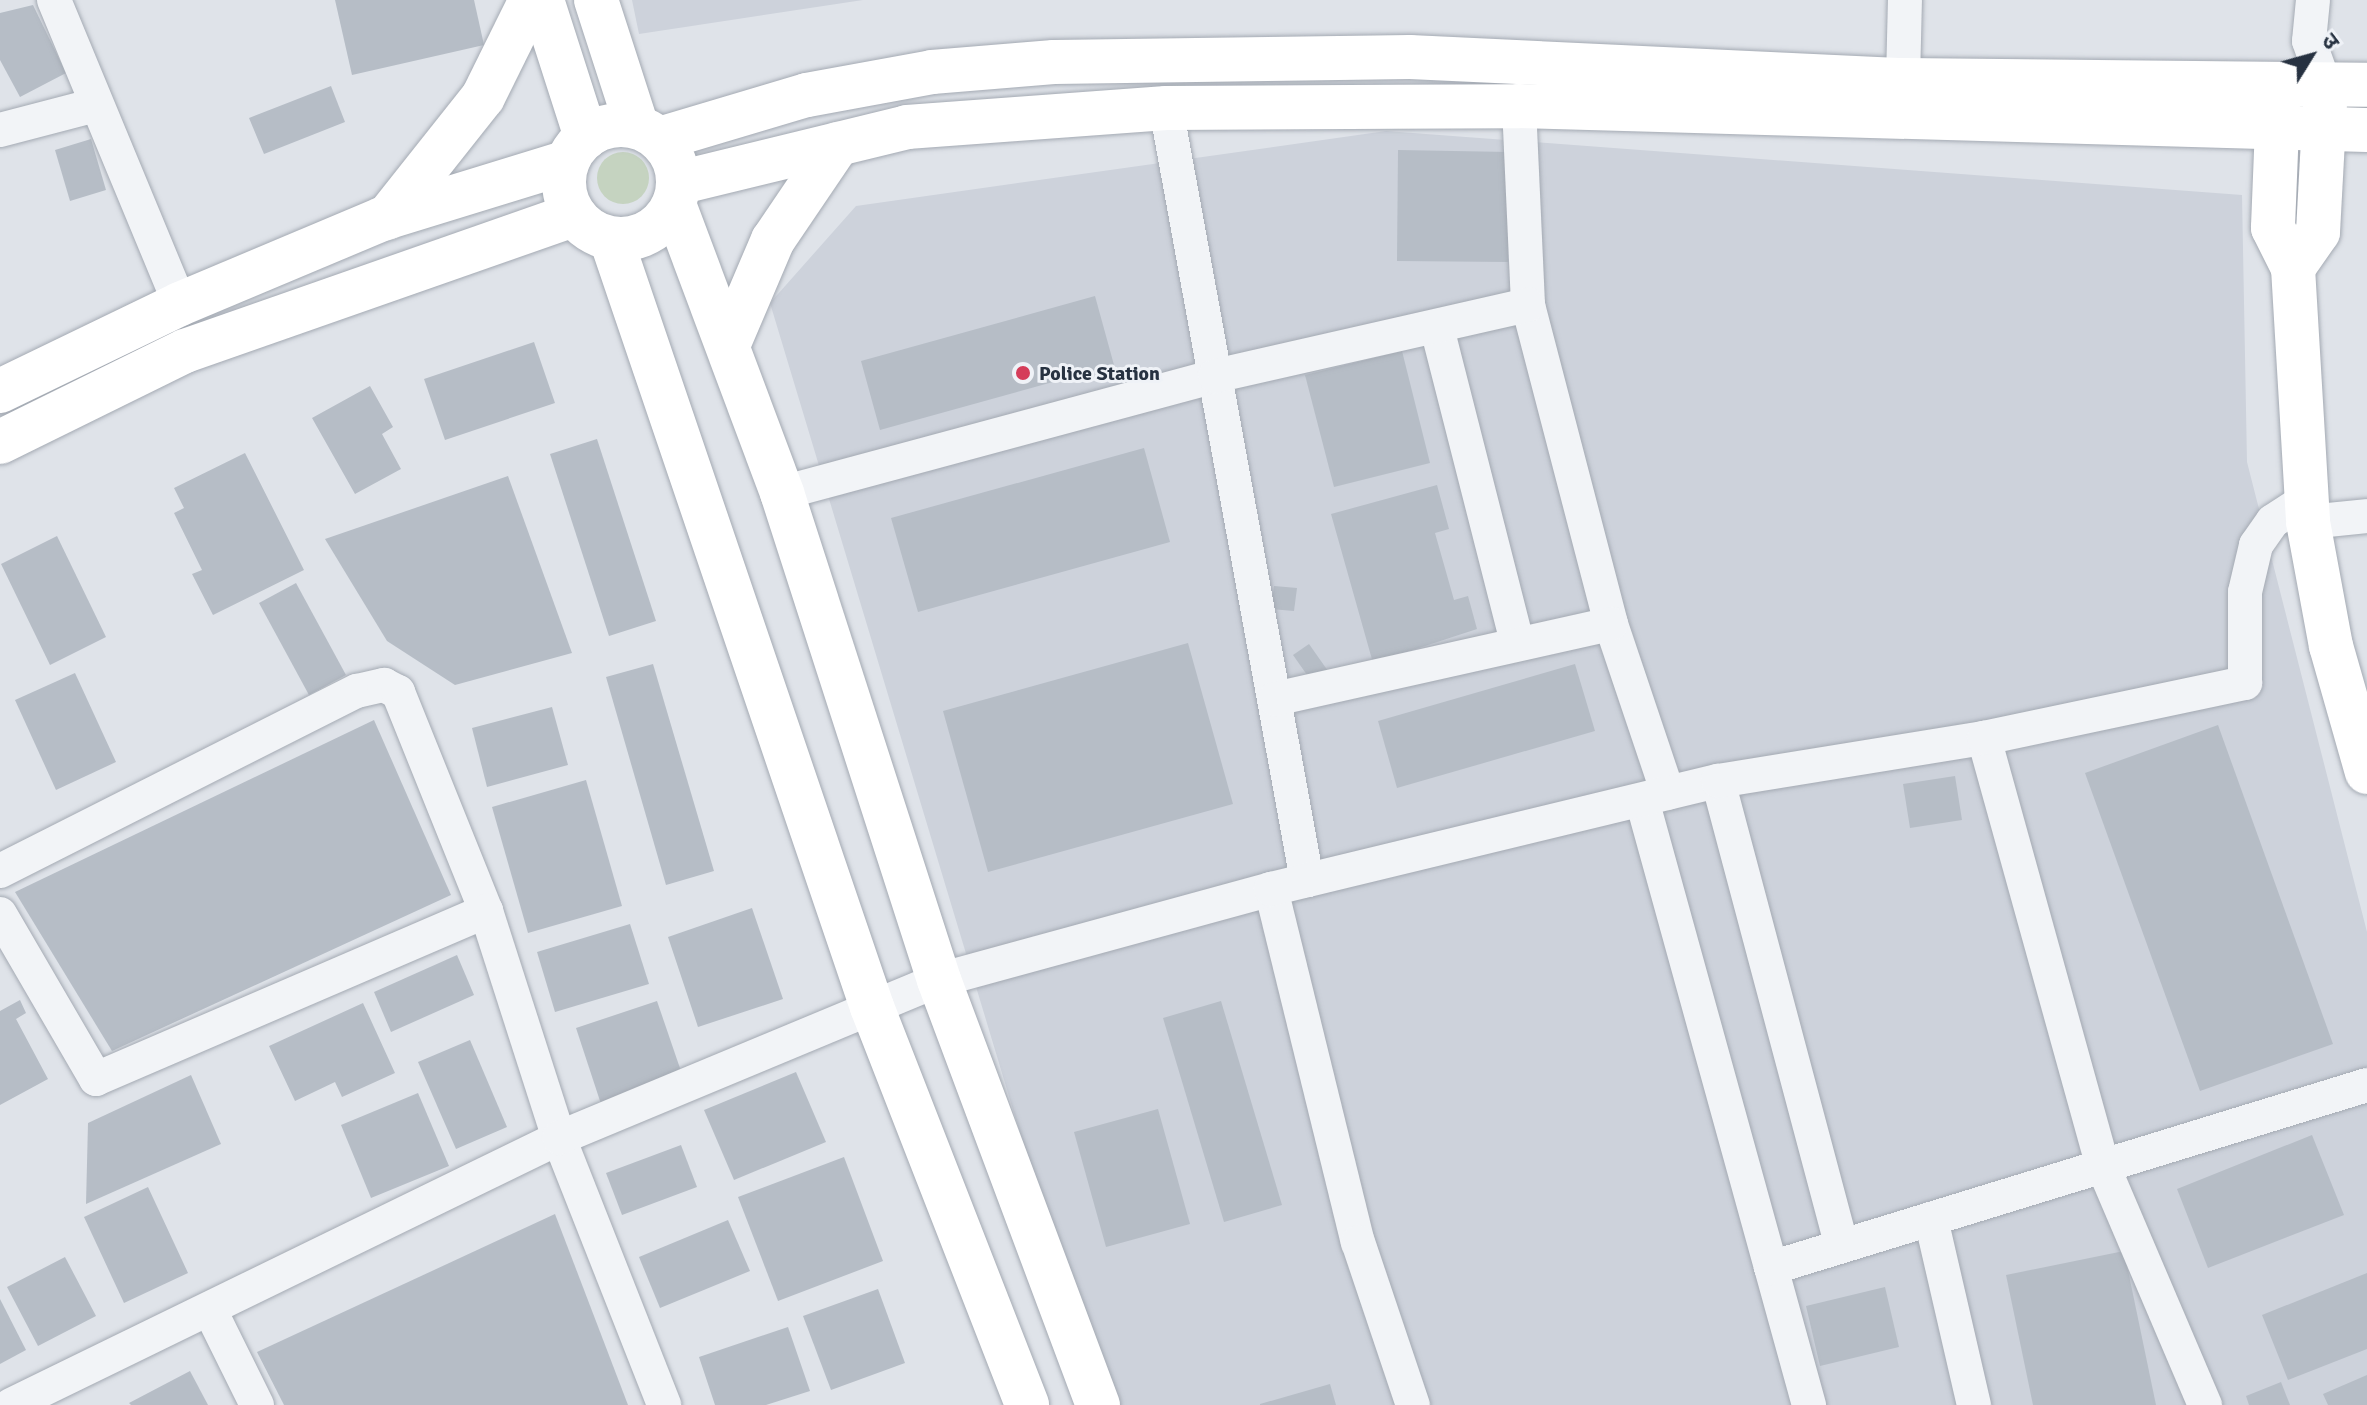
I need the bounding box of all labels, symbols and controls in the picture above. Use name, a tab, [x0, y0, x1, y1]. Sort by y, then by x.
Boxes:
north arrow	[2271, 16, 2351, 96]
text: उ	[2316, 28, 2345, 55]
place label: Police Station	[1039, 361, 1160, 385]
marker: Police Station	[1014, 364, 1032, 382]

